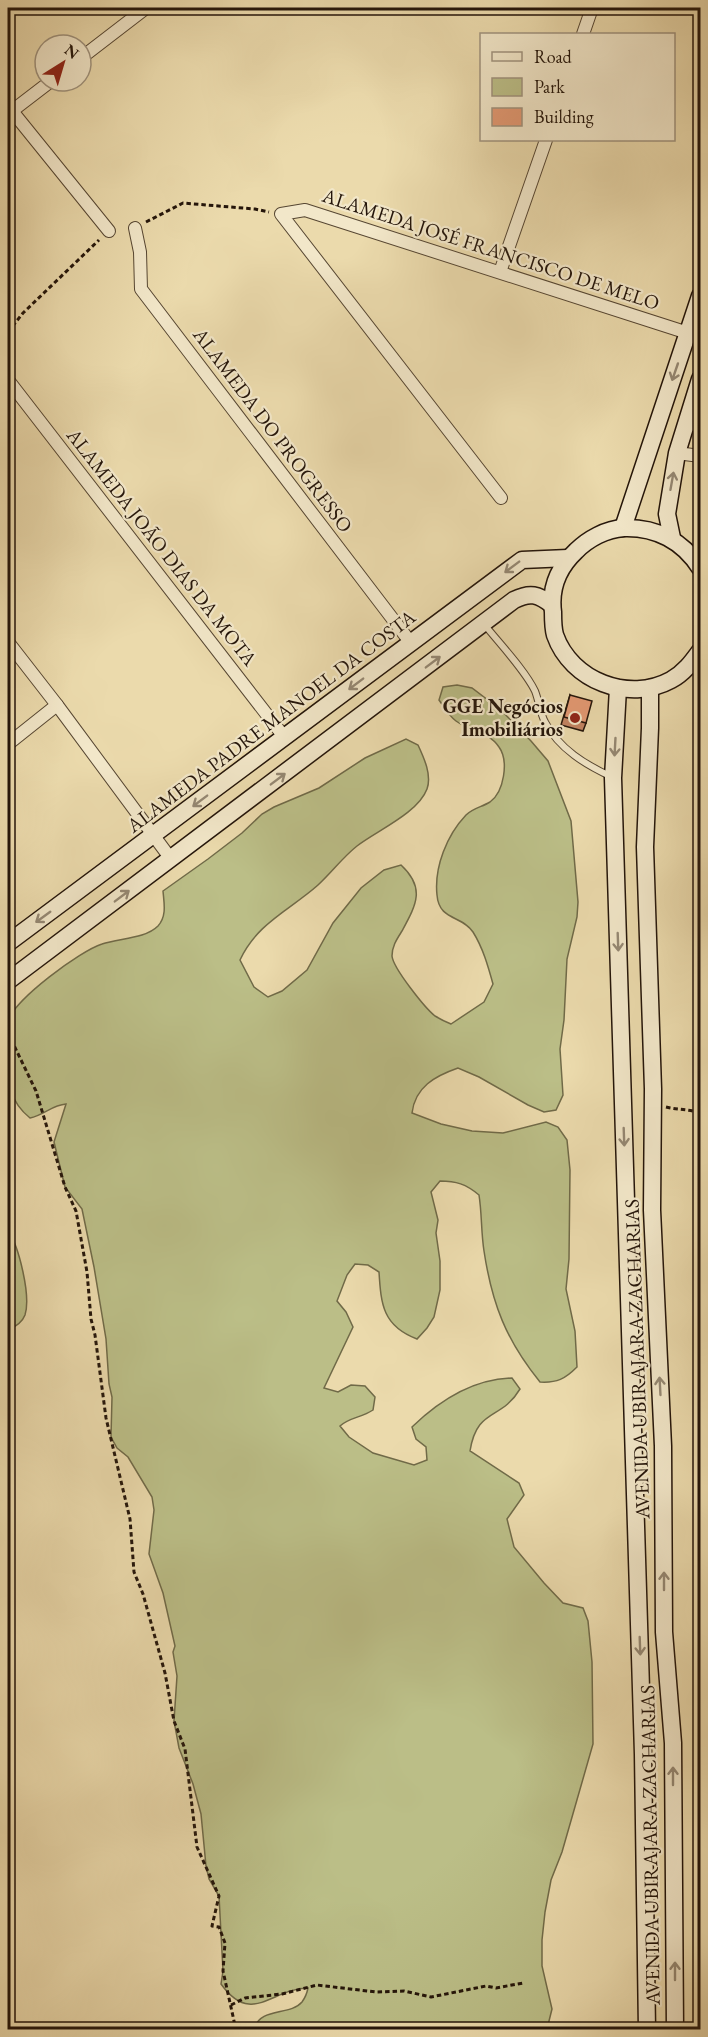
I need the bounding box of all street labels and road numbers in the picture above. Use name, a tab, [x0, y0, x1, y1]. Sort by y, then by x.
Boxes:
street label: ALAMEDA JOSÉ FRANCISCO DE MELO	[318, 182, 663, 316]
street label: ALAMEDA DO PROGRESSO	[187, 322, 359, 538]
street label: ALAMEDA JOÃO DIAS DA MOTA	[60, 422, 263, 671]
street label: ALAMEDA PADRE MANOEL DA COSTA	[121, 604, 421, 839]
street label: AVENIDA UBIRAJARA ZACHARIAS	[618, 1199, 656, 1520]
street label: AVENIDA UBIRAJARA ZACHARIAS	[634, 1685, 666, 2006]

